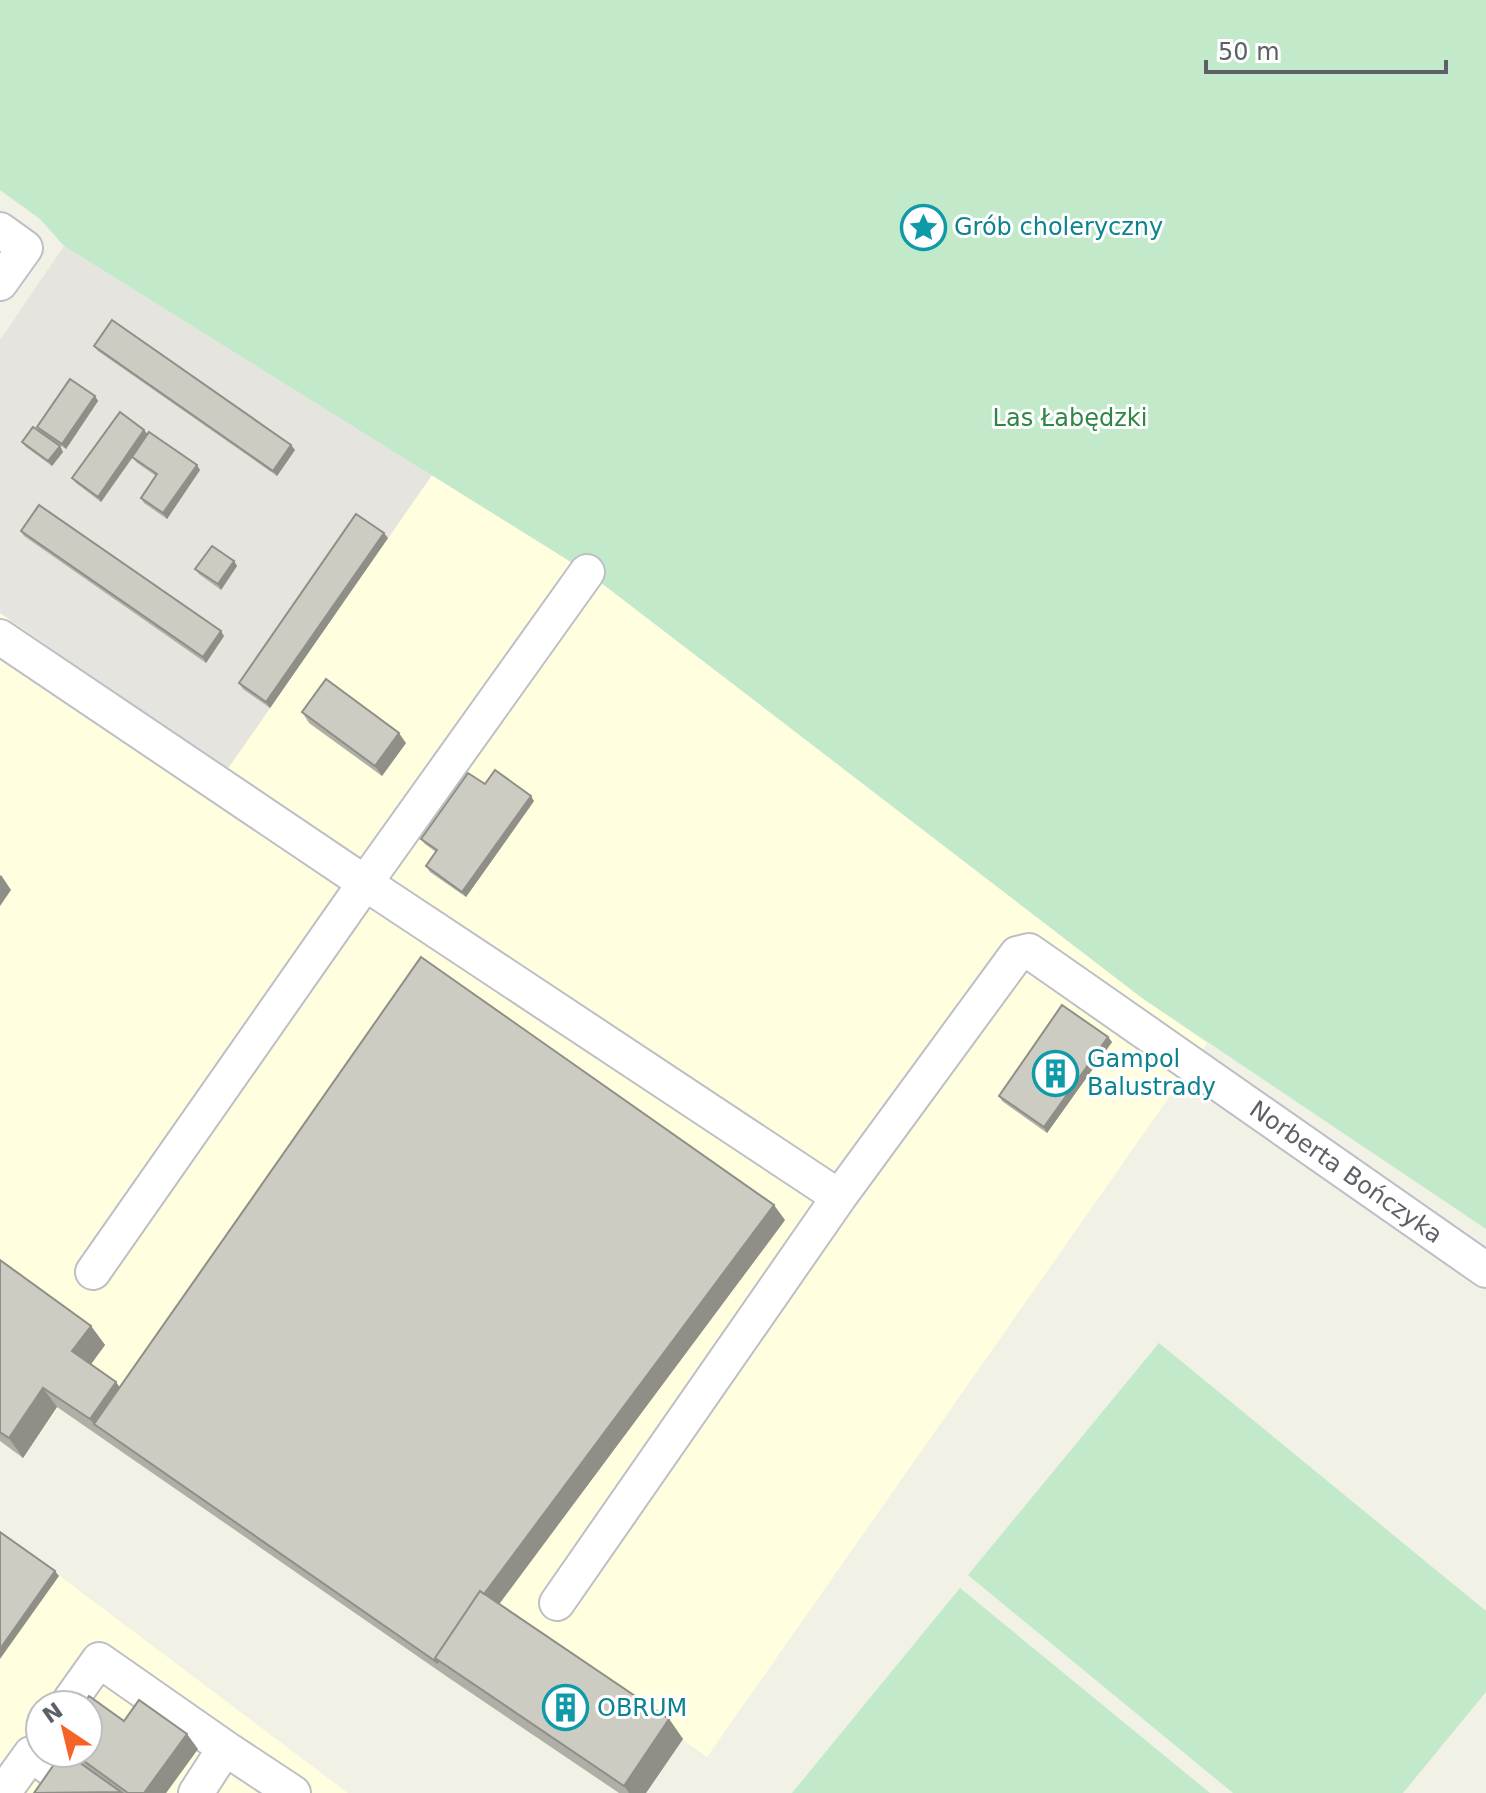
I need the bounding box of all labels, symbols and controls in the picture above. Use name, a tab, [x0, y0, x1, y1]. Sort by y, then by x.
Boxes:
scale bar	[1206, 24, 1446, 74]
text: 50 m	[1218, 38, 1280, 66]
place icon: Grób choleryczny	[899, 203, 947, 251]
place label: Grób choleryczny	[954, 213, 1163, 241]
park label: Las Łabędzki	[993, 404, 1147, 432]
place label: Gampol Balustrady	[1087, 1045, 1216, 1101]
building icon: Gampol Balustrady	[1032, 1049, 1080, 1097]
street label: Norberta Bończyka	[1244, 1095, 1448, 1249]
building icon: OBRUM	[542, 1684, 590, 1732]
north arrow	[24, 1689, 104, 1769]
place label: OBRUM	[597, 1694, 687, 1722]
text: N	[38, 1698, 68, 1729]

